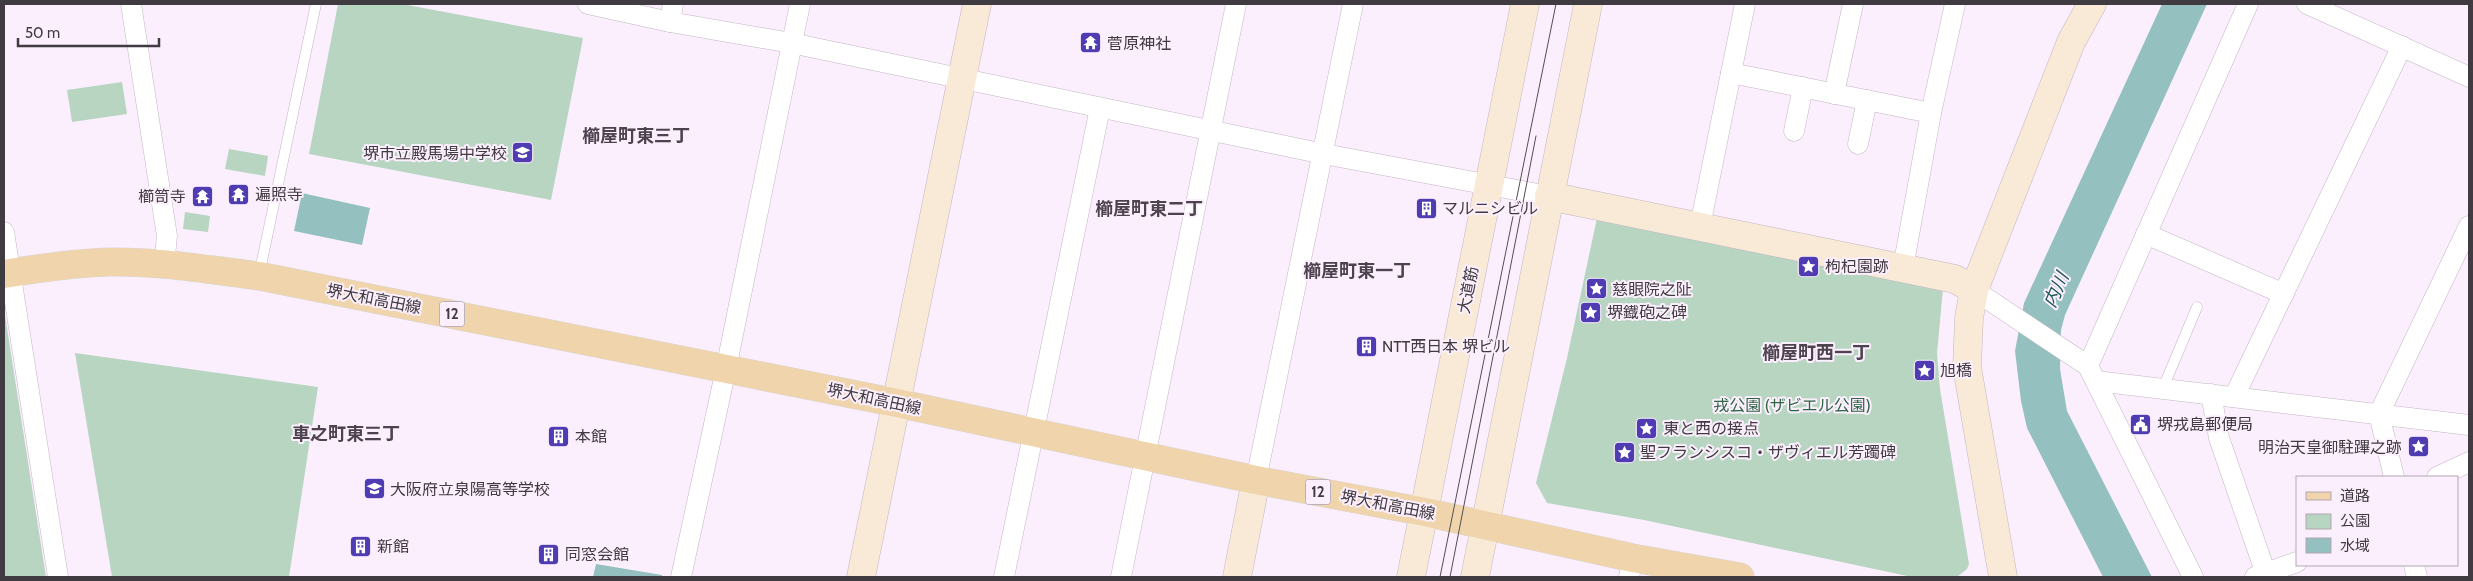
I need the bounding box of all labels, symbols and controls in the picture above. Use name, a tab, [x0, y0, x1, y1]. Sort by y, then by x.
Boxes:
scale bar	[18, 15, 159, 47]
text: 50 m	[25, 24, 60, 42]
temple icon: 菅原神社	[1079, 31, 1103, 55]
place label: 菅原神社	[1107, 34, 1171, 53]
district label: 櫛屋町東三丁	[582, 125, 690, 147]
school or university icon: 堺市立殿馬場中学校	[511, 141, 535, 165]
place label: 堺市立殿馬場中学校	[363, 144, 507, 163]
temple icon: 遍照寺	[227, 182, 251, 206]
temple icon: 櫛笥寺	[190, 184, 214, 208]
place label: 遍照寺	[255, 185, 303, 204]
place label: 櫛笥寺	[138, 187, 186, 206]
building icon: マルニシビル	[1414, 196, 1438, 220]
district label: 櫛屋町東二丁	[1095, 198, 1203, 220]
place label: マルニシビル	[1442, 199, 1538, 218]
place icon: 枸杞園跡	[1797, 254, 1821, 278]
place label: 枸杞園跡	[1825, 257, 1889, 276]
district label: 櫛屋町東一丁	[1303, 260, 1411, 282]
street label: 大道筋	[1454, 265, 1482, 315]
water label: 内川	[2039, 267, 2074, 311]
place icon: 慈眼院之阯	[1584, 277, 1608, 301]
place label: 慈眼院之阯	[1612, 280, 1692, 299]
street label: 堺大和高田線	[325, 281, 423, 317]
place icon: 堺鐡砲之碑	[1579, 300, 1603, 324]
road number: 12	[440, 302, 464, 326]
place label: 堺鐡砲之碑	[1607, 303, 1687, 322]
building icon: NTT西日本 堺ビル	[1354, 334, 1378, 358]
place label: NTT西日本 堺ビル	[1382, 337, 1510, 356]
district label: 櫛屋町西一丁	[1762, 342, 1870, 364]
place icon: 旭橋	[1912, 358, 1936, 382]
place label: 旭橋	[1940, 361, 1972, 380]
street label: 堺大和高田線	[825, 380, 923, 418]
park label: 戎公園 (ザビエル公園)	[1713, 396, 1871, 415]
public building icon: 堺戎島郵便局	[2129, 412, 2153, 436]
place label: 堺戎島郵便局	[2157, 415, 2253, 434]
place icon: 東と西の接点	[1635, 416, 1659, 440]
place label: 東と西の接点	[1663, 419, 1759, 438]
district label: 車之町東三丁	[292, 423, 400, 445]
building icon: 本館	[547, 424, 571, 448]
place label: 本館	[575, 427, 607, 446]
place icon: 明治天皇御駐蹕之跡	[2406, 435, 2430, 459]
place label: 明治天皇御駐蹕之跡	[2258, 438, 2402, 457]
place icon: 聖フランシスコ・ザヴィエル芳躅碑	[1612, 440, 1636, 464]
place label: 聖フランシスコ・ザヴィエル芳躅碑	[1640, 443, 1896, 462]
legend	[2296, 476, 2458, 566]
school or university icon: 大阪府立泉陽高等学校	[362, 477, 386, 501]
place label: 大阪府立泉陽高等学校	[390, 480, 550, 499]
road number: 12	[1306, 480, 1330, 504]
street label: 堺大和高田線	[1339, 487, 1437, 523]
text: 道路	[2340, 487, 2370, 505]
text: 公園	[2340, 512, 2370, 530]
building icon: 新館	[349, 534, 373, 558]
place label: 新館	[377, 537, 409, 556]
text: 水域	[2340, 537, 2370, 555]
building icon: 同窓会館	[537, 542, 561, 566]
place label: 同窓会館	[565, 545, 629, 564]

